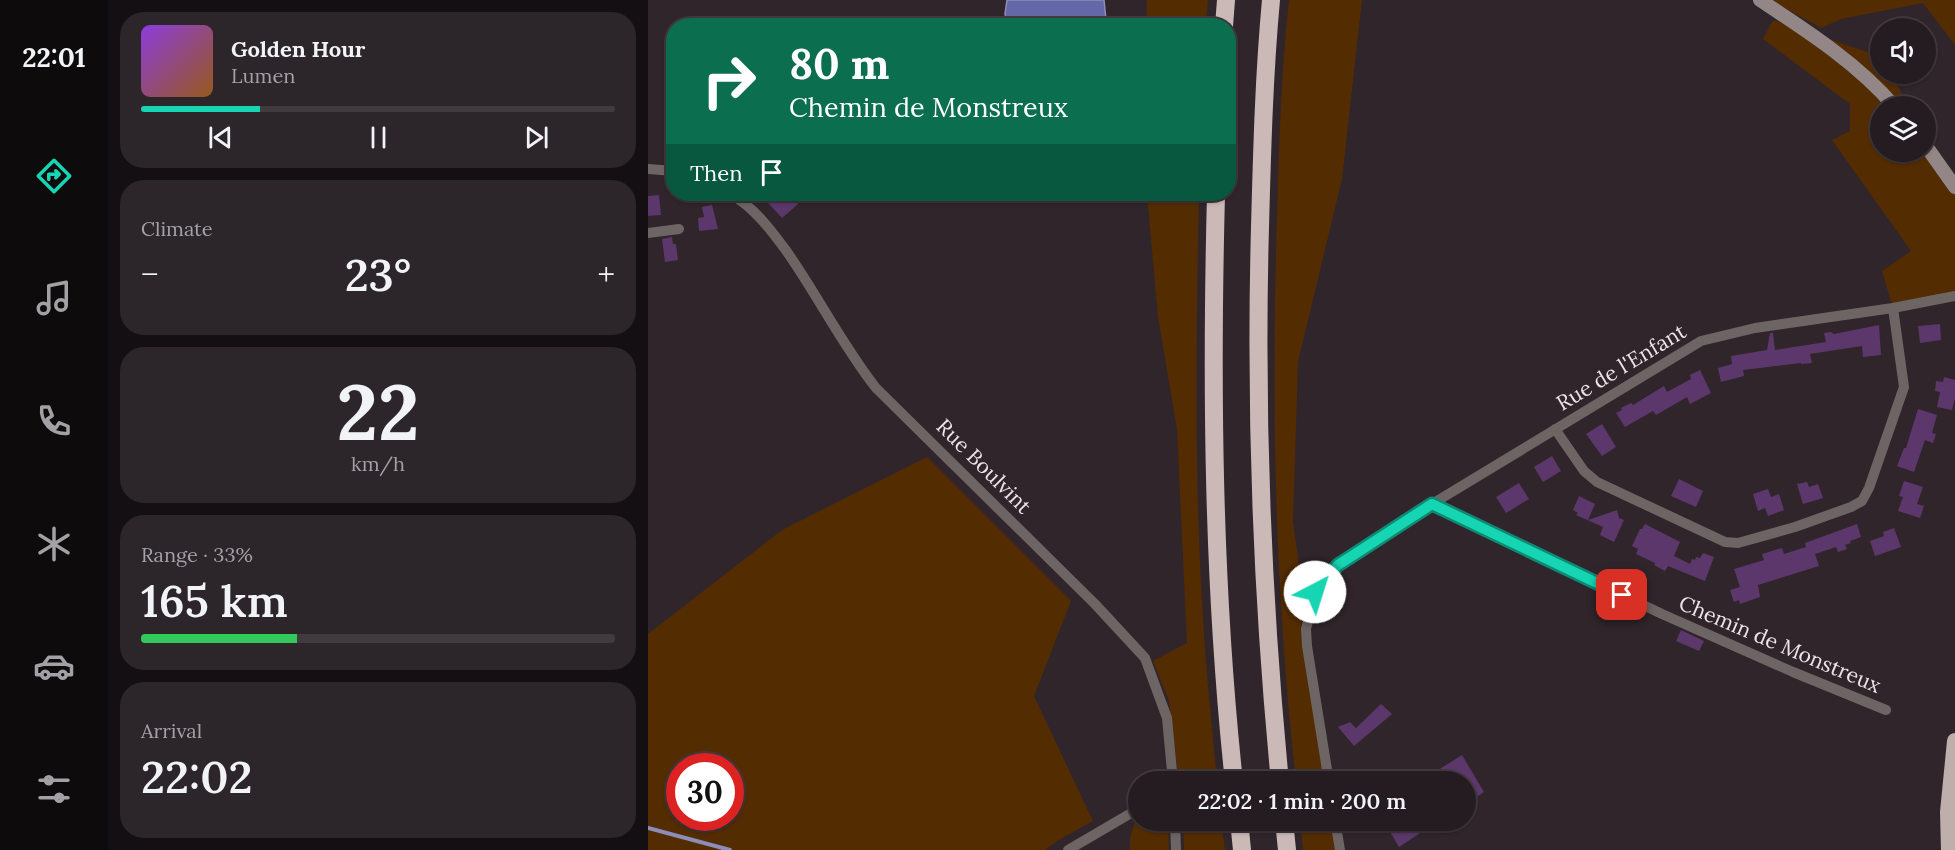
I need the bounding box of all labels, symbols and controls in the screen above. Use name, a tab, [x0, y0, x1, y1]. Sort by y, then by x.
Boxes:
map controls	[1870, 18, 1936, 162]
button: sound	[1870, 18, 1936, 84]
text: Golden Hour	[231, 35, 365, 63]
text: 80 m	[789, 37, 889, 91]
text: 22:01	[22, 40, 86, 74]
icon: right	[690, 42, 768, 120]
text: Lumen	[231, 63, 295, 88]
text: Chemin de Monstreux	[789, 90, 1068, 124]
button: layers	[1870, 96, 1936, 162]
icon: previous	[204, 121, 237, 154]
icon: pause	[362, 121, 395, 154]
icon: next	[520, 121, 553, 154]
icon: directions	[33, 155, 75, 197]
icon: arrive	[755, 156, 788, 189]
text: Then	[690, 159, 743, 187]
text: Climate	[141, 216, 213, 241]
text: 23°	[345, 246, 411, 303]
text: −	[141, 253, 159, 295]
text: +	[597, 253, 615, 295]
icon: music	[33, 277, 75, 319]
street label: Rue de l'Enfant	[1551, 317, 1692, 416]
text: 22	[336, 362, 420, 461]
icon: phone	[33, 400, 75, 442]
street label: Rue Boulvint	[931, 413, 1038, 520]
text: km/h	[351, 451, 405, 476]
icon: climate	[33, 523, 75, 565]
text: Range · 33%	[141, 542, 253, 567]
position arrow	[1283, 560, 1347, 624]
pin	[1596, 569, 1647, 620]
text: 165 km	[141, 572, 288, 629]
icon: arrive	[1605, 578, 1638, 611]
street label: Chemin de Monstreux	[1675, 589, 1885, 699]
icon: car	[33, 645, 75, 687]
text: Arrival	[141, 718, 202, 743]
text: 22:02	[141, 748, 253, 805]
speed limit sign: 30	[666, 753, 744, 831]
icon: filters	[33, 768, 75, 810]
text: 22:02 · 1 min · 200 m	[1198, 787, 1406, 815]

